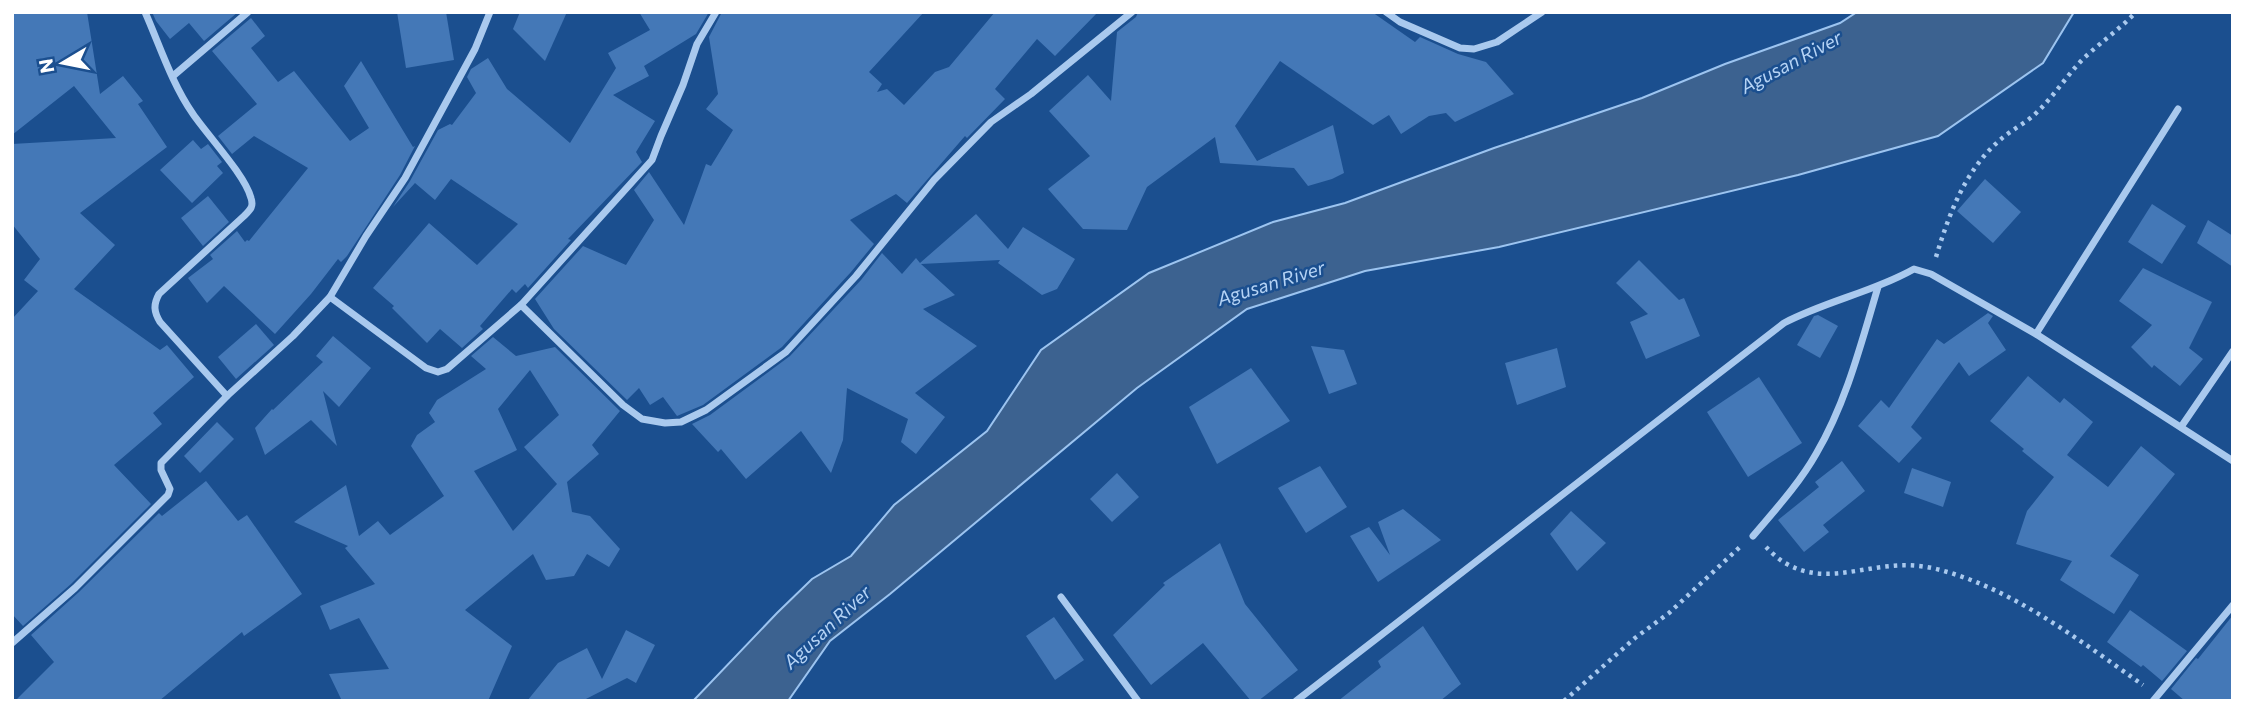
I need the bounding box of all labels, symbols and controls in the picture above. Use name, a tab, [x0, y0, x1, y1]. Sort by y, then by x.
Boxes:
water label: Agusan River	[1735, 25, 1847, 98]
north arrow	[28, 28, 98, 98]
text: N	[33, 57, 58, 75]
water label: Agusan River	[1213, 255, 1329, 310]
water label: Agusan River	[777, 579, 876, 674]

